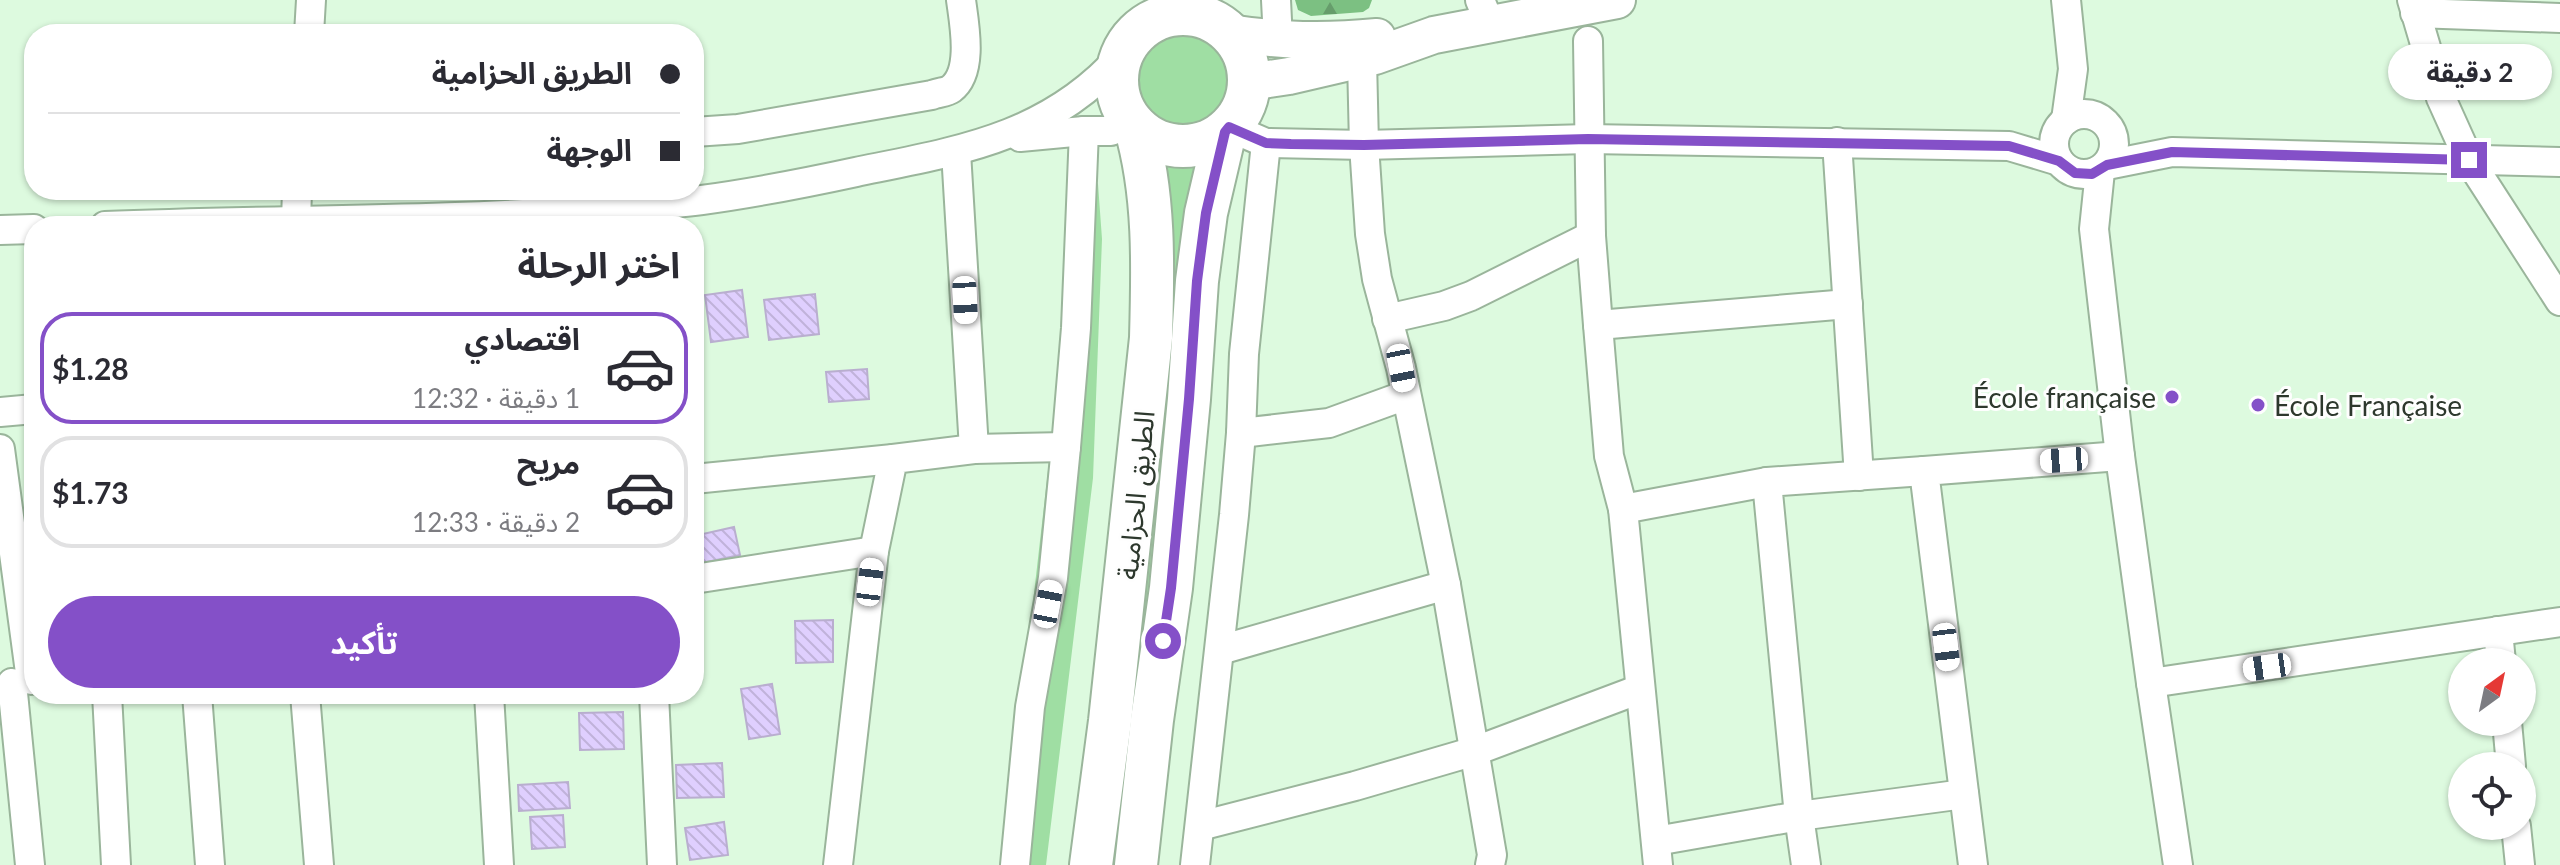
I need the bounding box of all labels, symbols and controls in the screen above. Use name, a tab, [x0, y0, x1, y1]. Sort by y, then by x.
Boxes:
callout: 2 دقيقة	[2387, 44, 2551, 100]
text: الطريق الحزامية	[432, 54, 632, 90]
text: 2 دقيقة	[2427, 56, 2513, 88]
text: الوجهة	[547, 131, 632, 167]
route end	[2451, 142, 2487, 178]
text: اختر الرحلة	[518, 242, 680, 286]
car	[952, 275, 978, 325]
text: اقتصادي	[465, 320, 580, 356]
icon: car	[604, 332, 676, 404]
car	[1385, 342, 1417, 394]
text: $1.28	[52, 350, 129, 386]
place label: École française	[1973, 380, 2156, 414]
text: 1 دقيقة · 12:32	[412, 382, 580, 414]
marker: École française	[2163, 388, 2181, 406]
place label: École Française	[2274, 388, 2462, 422]
marker: École Française	[2249, 396, 2267, 414]
street label: الطريق الحزامية	[1109, 409, 1163, 581]
text: مريح	[517, 444, 580, 480]
car	[2039, 446, 2089, 474]
icon: car	[604, 456, 676, 528]
text: $1.73	[52, 474, 129, 510]
text: 2 دقيقة · 12:33	[412, 506, 580, 538]
car	[855, 557, 885, 607]
car	[1032, 578, 1064, 630]
button: تأكيد	[48, 596, 680, 688]
car	[1931, 622, 1961, 672]
route start	[1145, 623, 1181, 659]
north arrow	[2448, 648, 2536, 736]
map controls	[2448, 648, 2536, 840]
car	[2242, 652, 2292, 682]
button: locate	[2448, 752, 2536, 840]

